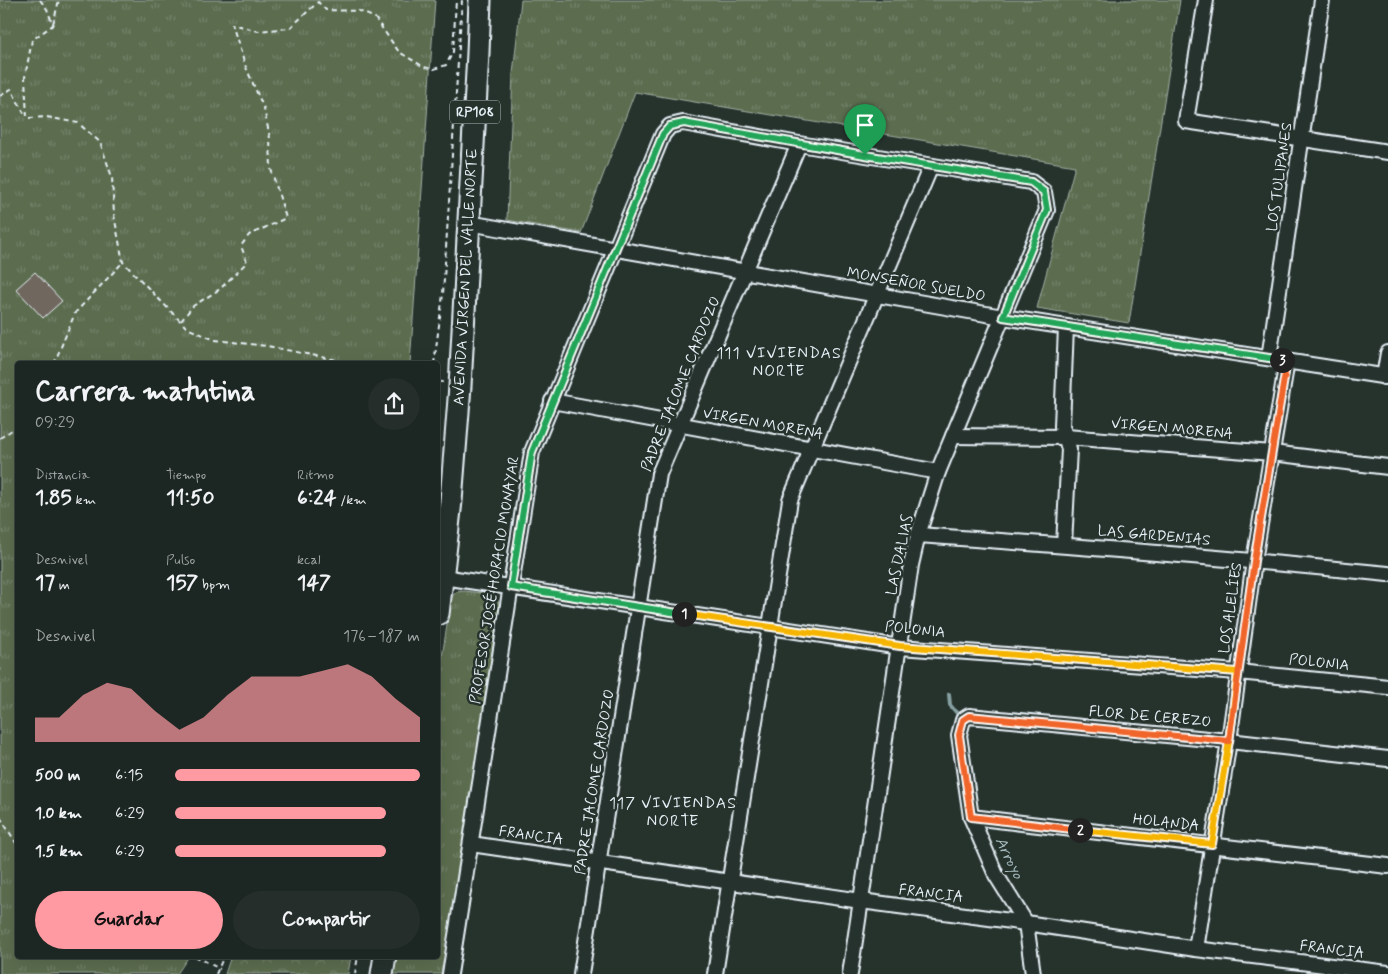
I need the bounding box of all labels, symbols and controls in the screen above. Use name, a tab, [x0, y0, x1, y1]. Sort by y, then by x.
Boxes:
road number: RP108	[450, 100, 500, 124]
pin	[844, 104, 886, 155]
icon: arrive	[851, 111, 879, 139]
street label: LOS TULIPANES	[1262, 121, 1298, 233]
street label: AVENIDA VIRGEN DEL VALLE NORTE	[449, 148, 483, 406]
street label: MONSEÑOR SUELDO	[845, 263, 987, 307]
street label: PADRE JACOME CARDOZO	[637, 293, 725, 475]
district label: 111 VIVIENDAS NORTE	[716, 343, 842, 382]
pin: 3	[1270, 348, 1294, 372]
text: 3	[1279, 351, 1286, 369]
text: Carrera matutina	[35, 374, 255, 411]
button: share	[368, 378, 420, 430]
street label: VIRGEN MORENA	[701, 404, 825, 444]
text: 09:29	[35, 412, 75, 433]
street label: VIRGEN MORENA	[1110, 414, 1234, 444]
street label: PROFESOR JOSÉ HORACIO MONAYAR	[465, 454, 525, 705]
text: Distancia	[35, 466, 90, 484]
text: Tiempo	[166, 466, 206, 484]
text: Ritmo	[297, 466, 334, 484]
text: 1.85	[35, 484, 72, 512]
text: 11:50	[166, 484, 215, 512]
text: 6:24	[297, 484, 336, 512]
text: km	[72, 491, 96, 509]
text: /km	[336, 491, 367, 509]
street label: LAS DALIAS	[882, 513, 918, 597]
street label: LAS GARDENIAS	[1097, 521, 1211, 551]
text: Desnivel	[35, 551, 88, 569]
text: Pulso	[166, 551, 195, 569]
text: kcal	[297, 551, 321, 569]
street label: LOS ALELÍES	[1214, 561, 1247, 655]
text: 17	[35, 569, 55, 597]
text: 157	[166, 569, 198, 597]
text: 147	[297, 569, 331, 597]
text: m	[55, 576, 70, 594]
text: bpm	[198, 576, 230, 594]
pin: 1	[672, 602, 696, 626]
text: 1	[681, 605, 688, 623]
street label: POLONIA	[884, 617, 946, 643]
text: Desnivel	[35, 626, 95, 647]
text: 176–187 m	[343, 626, 420, 647]
street label: POLONIA	[1288, 650, 1350, 676]
street label: PADRE JACOME CARDOZO	[570, 688, 620, 876]
street label: FLOR DE CEREZO	[1088, 702, 1212, 732]
text: 500 m	[35, 765, 80, 786]
text: 6:15	[115, 765, 143, 786]
district label: 117 VIVIENDAS NORTE	[609, 793, 737, 832]
text: 1.0 km	[35, 803, 82, 824]
text: 6:29	[115, 803, 145, 824]
street label: HOLANDA	[1132, 810, 1200, 836]
pin: 2	[1068, 818, 1092, 842]
text: 2	[1077, 821, 1084, 839]
street label: FRANCIA	[497, 822, 565, 850]
water label: Arroyo	[990, 833, 1029, 884]
text: 1.5 km	[35, 841, 83, 862]
text: 6:29	[115, 841, 145, 862]
street label: FRANCIA	[898, 880, 964, 908]
button: Guardar	[35, 891, 223, 949]
button: Compartir	[233, 891, 420, 949]
street label: FRANCIA	[1299, 936, 1365, 964]

